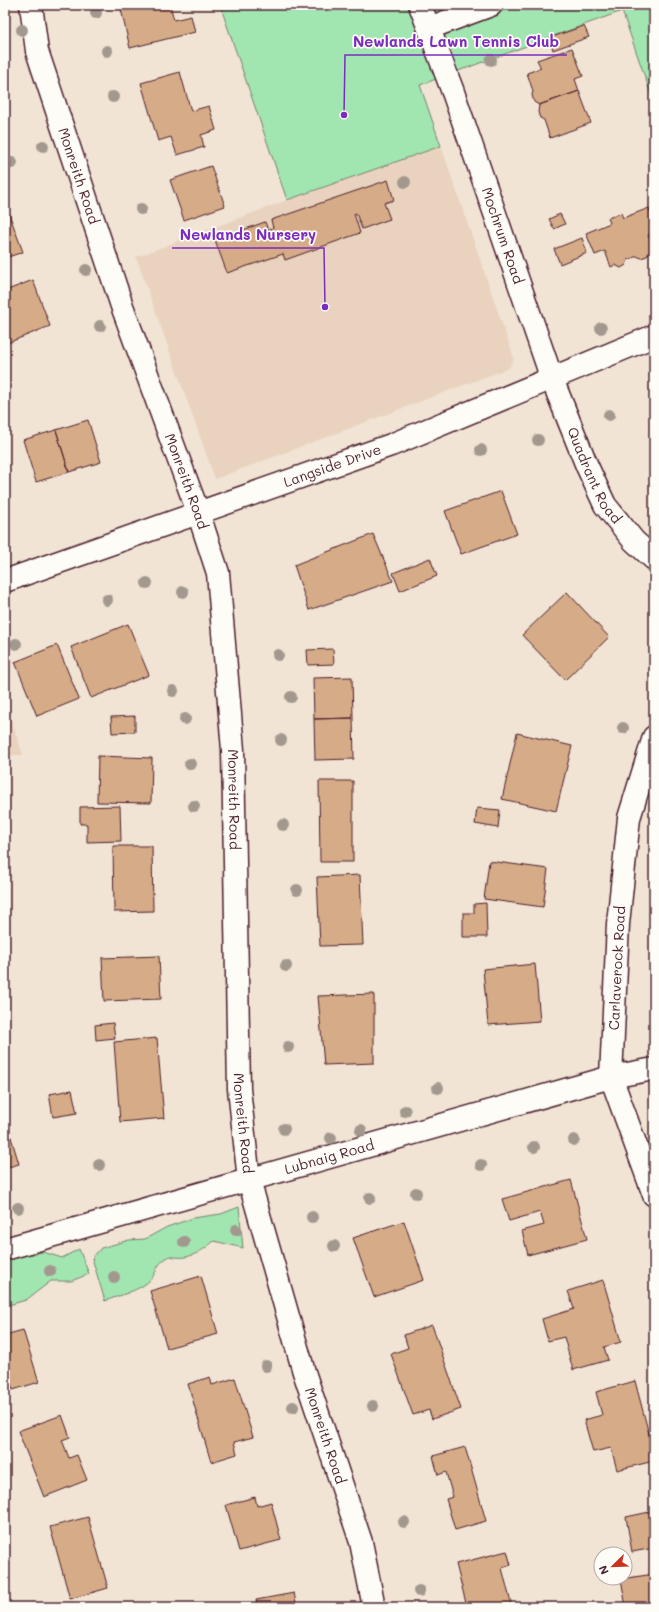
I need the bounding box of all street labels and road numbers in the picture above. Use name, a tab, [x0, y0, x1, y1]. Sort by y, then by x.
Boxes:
street label: Monreith Road	[54, 125, 104, 227]
street label: Mochrum Road	[478, 185, 528, 286]
street label: Quadrant Road	[563, 424, 626, 527]
street label: Monreith Road	[161, 431, 213, 532]
street label: Langside Drive	[281, 439, 383, 491]
street label: Monreith Road	[224, 749, 245, 850]
street label: Carlaverock Road	[604, 905, 629, 1031]
street label: Monreith Road	[230, 1073, 258, 1174]
street label: Lubnaig Road	[282, 1135, 376, 1178]
street label: Monreith Road	[301, 1385, 351, 1486]

